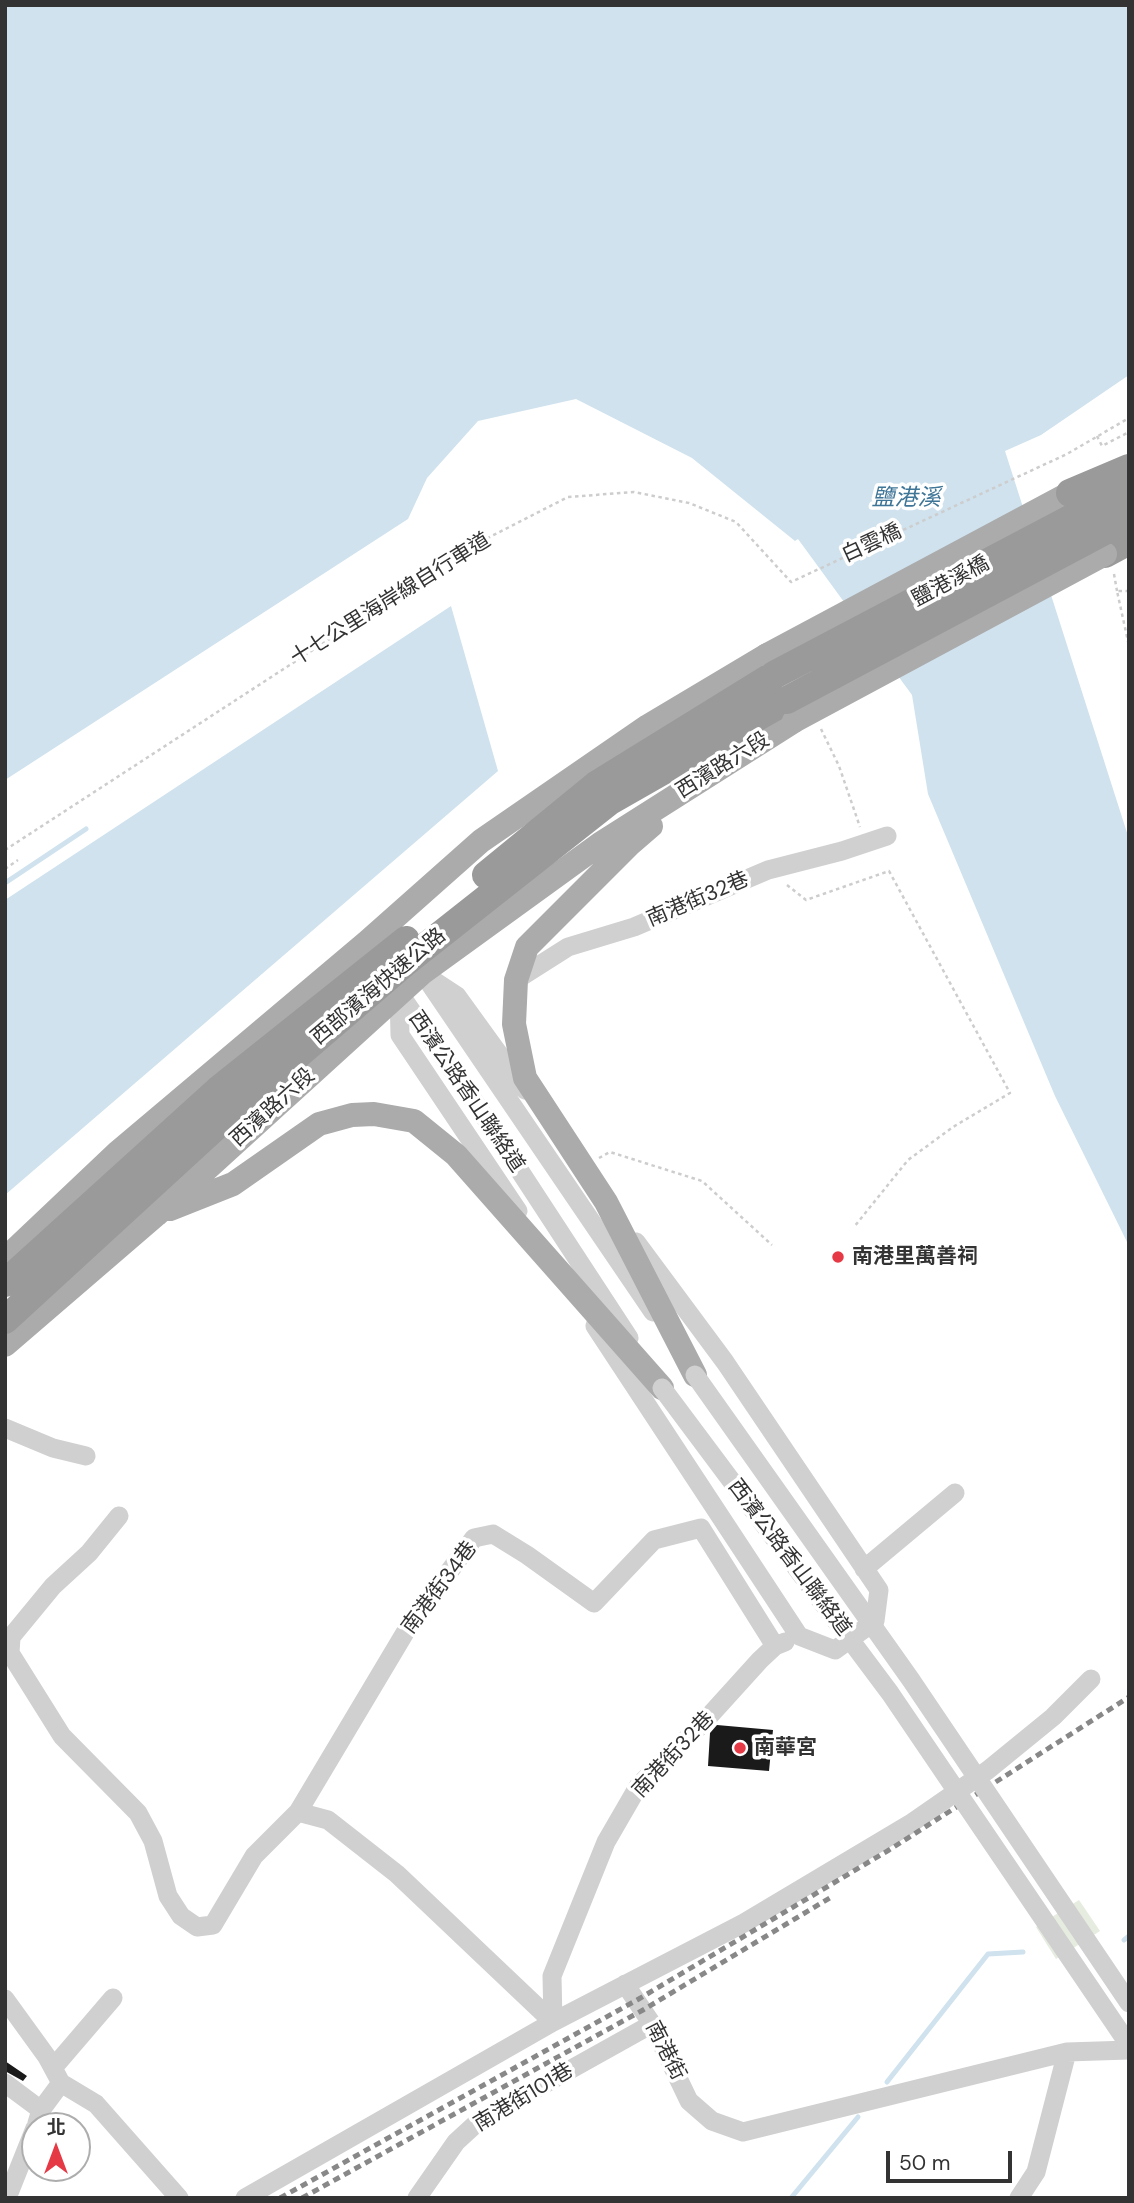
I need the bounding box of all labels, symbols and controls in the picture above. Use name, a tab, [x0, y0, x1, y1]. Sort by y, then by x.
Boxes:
water label: 鹽港溪	[872, 485, 940, 513]
street label: 白雲橋	[838, 519, 906, 569]
street label: 十七公里海岸線自行車道	[286, 528, 496, 672]
street label: 鹽港溪橋	[908, 551, 994, 613]
street label: 西濱路六段	[672, 727, 774, 805]
street label: 南港街32巷	[643, 867, 753, 933]
street label: 西部濱海快速公路	[307, 923, 451, 1051]
street label: 西濱公路香山聯絡道	[403, 1007, 529, 1177]
street label: 西濱路六段	[226, 1064, 320, 1152]
place label: 南港里萬善祠	[852, 1244, 978, 1270]
marker: 南港里萬善祠	[830, 1249, 846, 1265]
street label: 西濱公路香山聯絡道	[722, 1475, 856, 1641]
street label: 南港街34巷	[397, 1537, 483, 1639]
street label: 南港街32巷	[628, 1707, 720, 1803]
place label: 南華宮	[754, 1735, 817, 1761]
marker: 南華宮	[732, 1740, 748, 1756]
street label: 南港街	[639, 2017, 691, 2085]
street label: 南港街101巷	[470, 2058, 578, 2138]
north arrow	[21, 2112, 91, 2182]
text: 北	[46, 2115, 66, 2140]
scale bar	[889, 2136, 1015, 2180]
text: 50 m	[899, 2149, 950, 2177]

